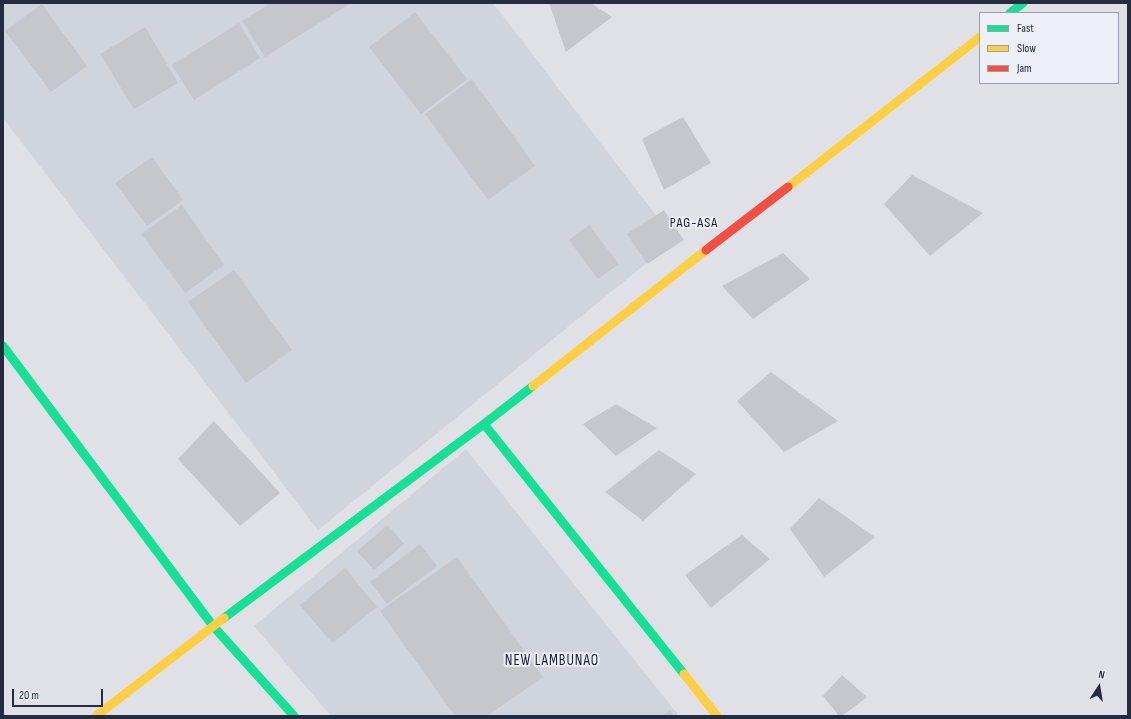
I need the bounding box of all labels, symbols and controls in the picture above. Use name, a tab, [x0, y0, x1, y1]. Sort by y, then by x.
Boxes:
legend	[979, 12, 1119, 84]
text: Fast	[1017, 21, 1034, 36]
text: Slow	[1017, 41, 1036, 56]
text: Jam	[1017, 61, 1032, 76]
district label: PAG-ASA	[670, 215, 718, 231]
district label: NEW LAMBUNAO	[505, 652, 599, 670]
north arrow	[1079, 667, 1119, 707]
text: N	[1097, 668, 1106, 682]
scale bar	[14, 681, 105, 707]
text: 20 m	[19, 688, 39, 703]

